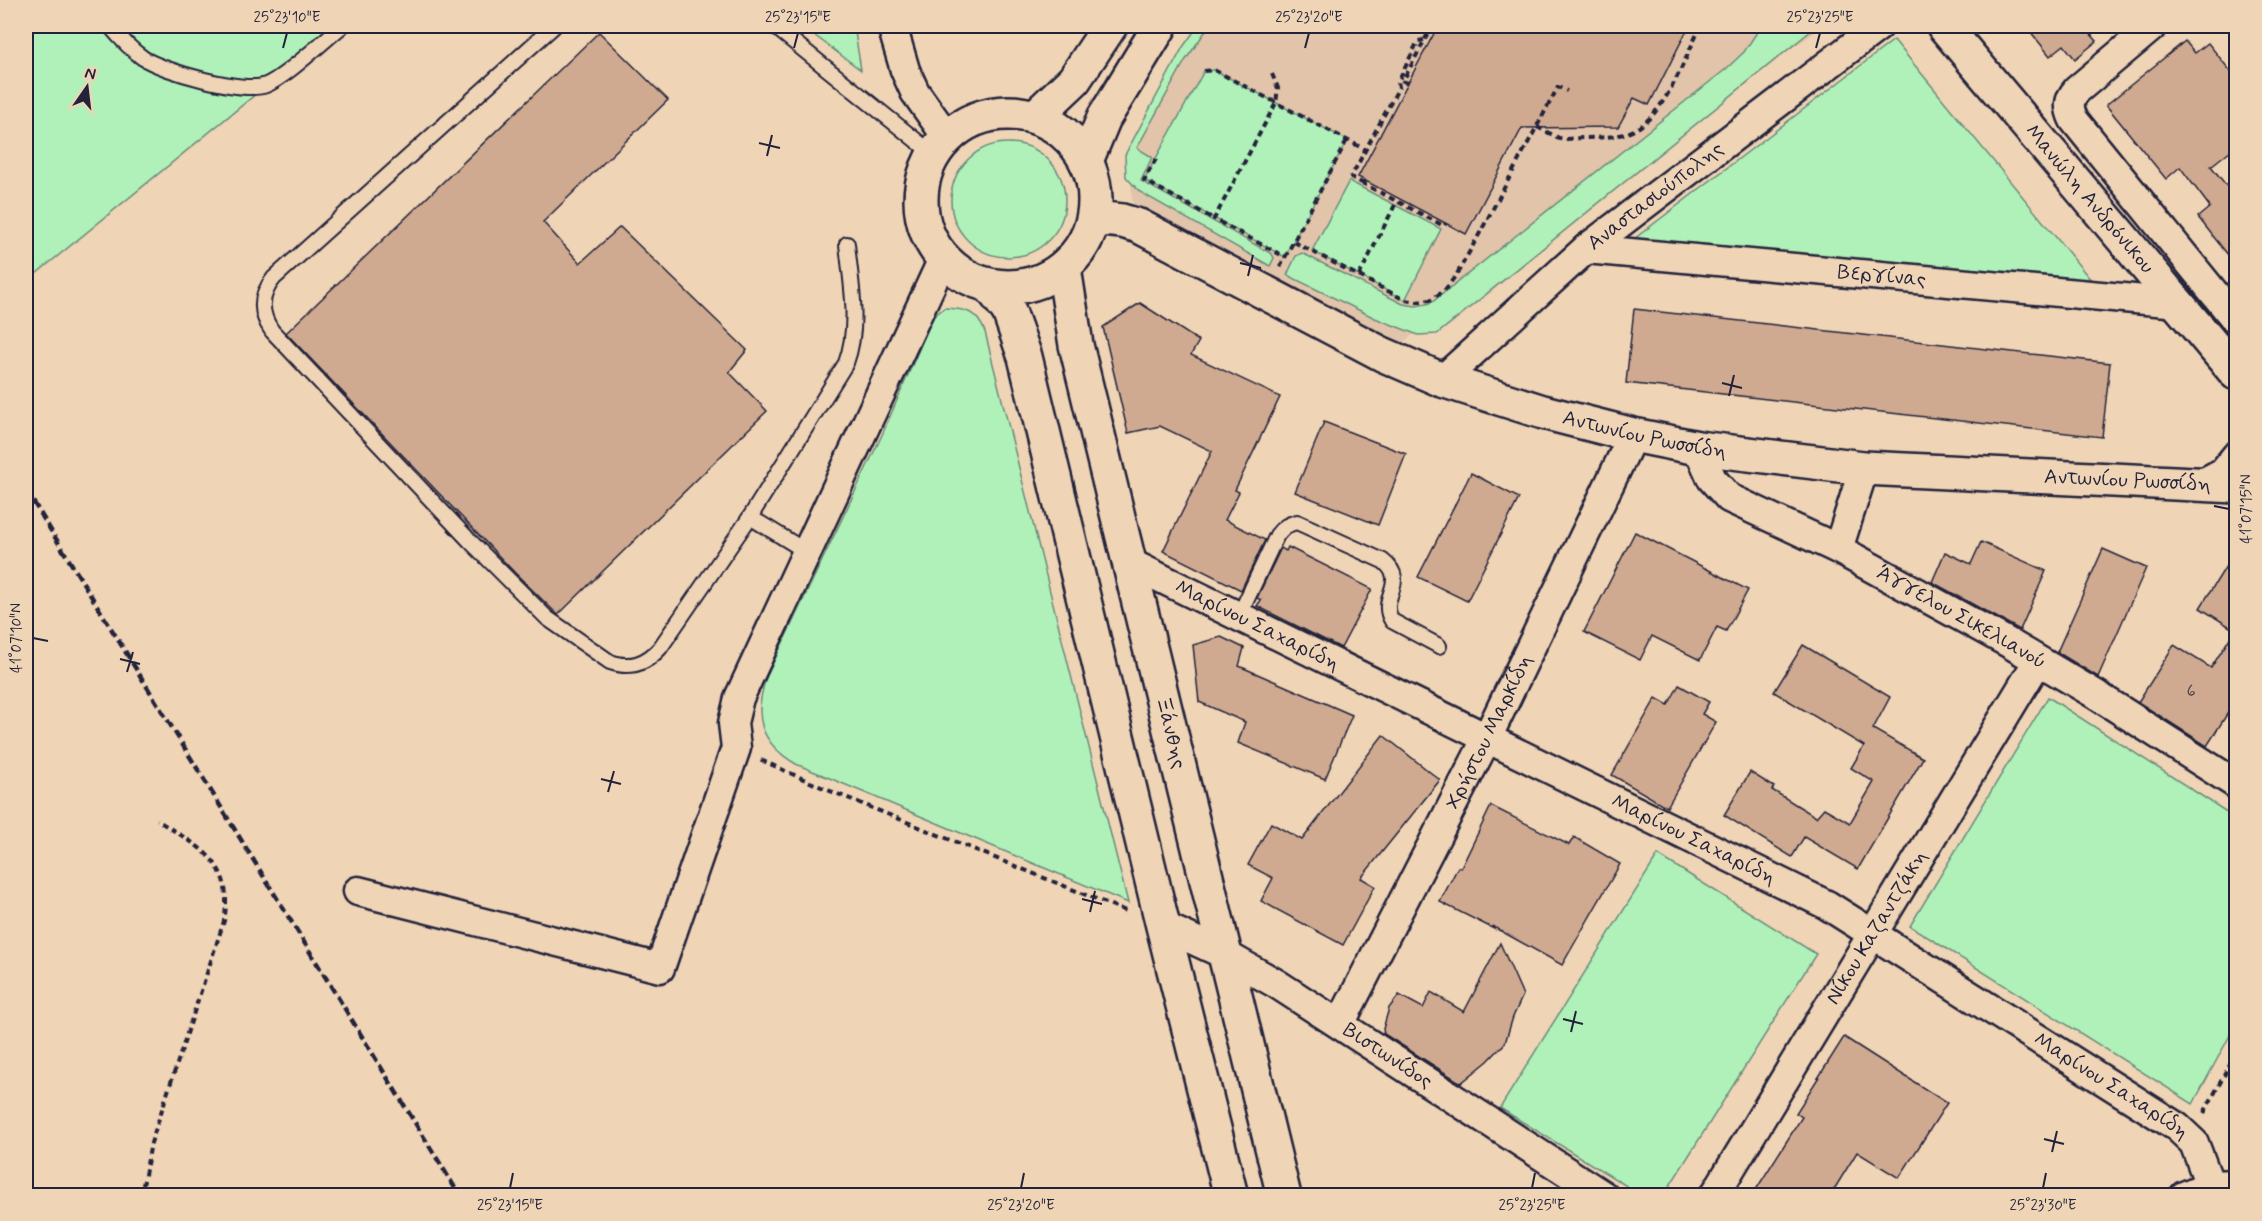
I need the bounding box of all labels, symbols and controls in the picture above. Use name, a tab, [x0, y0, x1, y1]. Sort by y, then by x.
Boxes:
text: 25°23'10"E	[254, 8, 321, 28]
text: 25°23'15"E	[765, 8, 831, 28]
text: 25°23'20"E	[1275, 8, 1343, 28]
text: 25°23'25"E	[1787, 8, 1854, 28]
north arrow	[57, 57, 117, 117]
text: N	[83, 62, 98, 85]
street label: Μανώλη Ανδρόνικου	[2018, 118, 2161, 280]
street label: Αναστασιούπολης	[1582, 135, 1729, 257]
street label: Βεργίνας	[1836, 258, 1927, 294]
street label: Αντωνίου Ρωσσίδη	[1559, 404, 1728, 465]
street label: Αντωνίου Ρωσσίδη	[2043, 463, 2212, 499]
text: 41°07'15"N	[2237, 474, 2257, 544]
street label: Άγγελου Σικελιανού	[1872, 559, 2051, 676]
street label: Μαρίνου Σαχαρίδη	[1170, 573, 1344, 678]
text: 41°07'10"N	[7, 603, 27, 673]
street label: Χρήστου Μαρκίδη	[1439, 650, 1539, 814]
house number: 6	[2186, 679, 2196, 703]
street label: Ξάνθης	[1148, 694, 1193, 772]
street label: Μαρίνου Σαχαρίδη	[1607, 787, 1781, 892]
street label: Νίκου Καζαντζάκη	[1819, 845, 1934, 1010]
street label: Βιστωνίδος	[1337, 1016, 1438, 1095]
street label: Μαρίνου Σαχαρίδη	[2028, 1026, 2196, 1146]
text: 25°23'15"E	[477, 1196, 543, 1216]
text: 25°23'20"E	[987, 1196, 1055, 1216]
text: 25°23'25"E	[1499, 1196, 1566, 1216]
text: 25°23'30"E	[2010, 1196, 2077, 1216]

